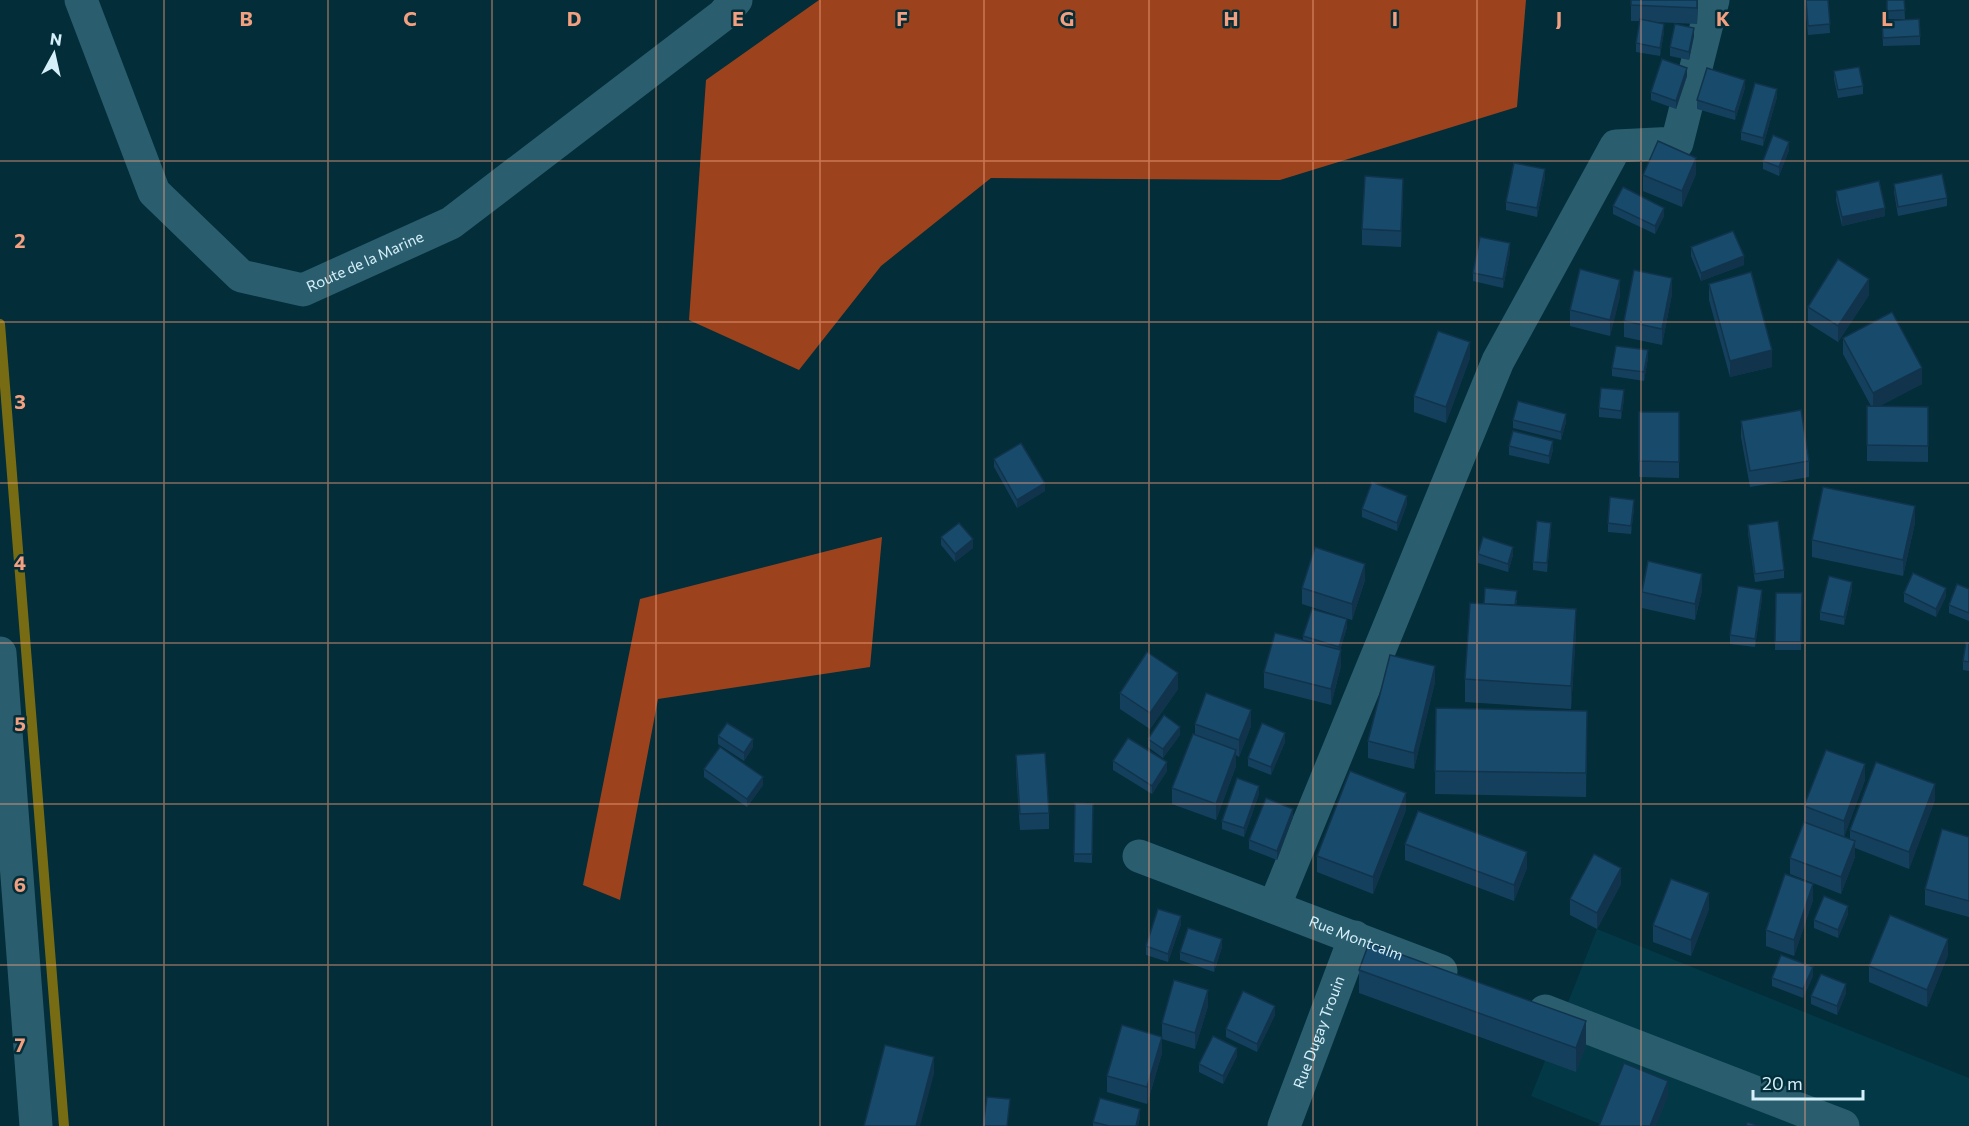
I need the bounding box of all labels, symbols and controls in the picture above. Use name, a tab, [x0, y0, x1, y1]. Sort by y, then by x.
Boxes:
text: B	[239, 6, 253, 30]
text: C	[403, 6, 417, 30]
text: D	[567, 6, 581, 30]
text: E	[732, 6, 744, 30]
text: F	[896, 6, 908, 30]
text: G	[1060, 6, 1074, 30]
text: H	[1224, 6, 1239, 30]
text: I	[1392, 6, 1398, 30]
text: J	[1556, 6, 1562, 30]
text: K	[1716, 6, 1730, 30]
text: L	[1881, 6, 1893, 30]
north arrow	[24, 24, 84, 84]
text: N	[49, 28, 63, 49]
street label: Route de la Marine	[303, 227, 426, 295]
text: 2	[14, 228, 26, 252]
text: 3	[14, 389, 26, 413]
text: 4	[14, 550, 26, 574]
text: 5	[14, 711, 26, 735]
text: 6	[14, 872, 26, 896]
street label: Rue Montcalm	[1307, 912, 1406, 964]
street label: Rue Dugay Trouin	[1289, 973, 1348, 1091]
text: 7	[15, 1032, 26, 1056]
scale bar	[1753, 1063, 1862, 1101]
text: 20 m	[1762, 1072, 1803, 1094]

